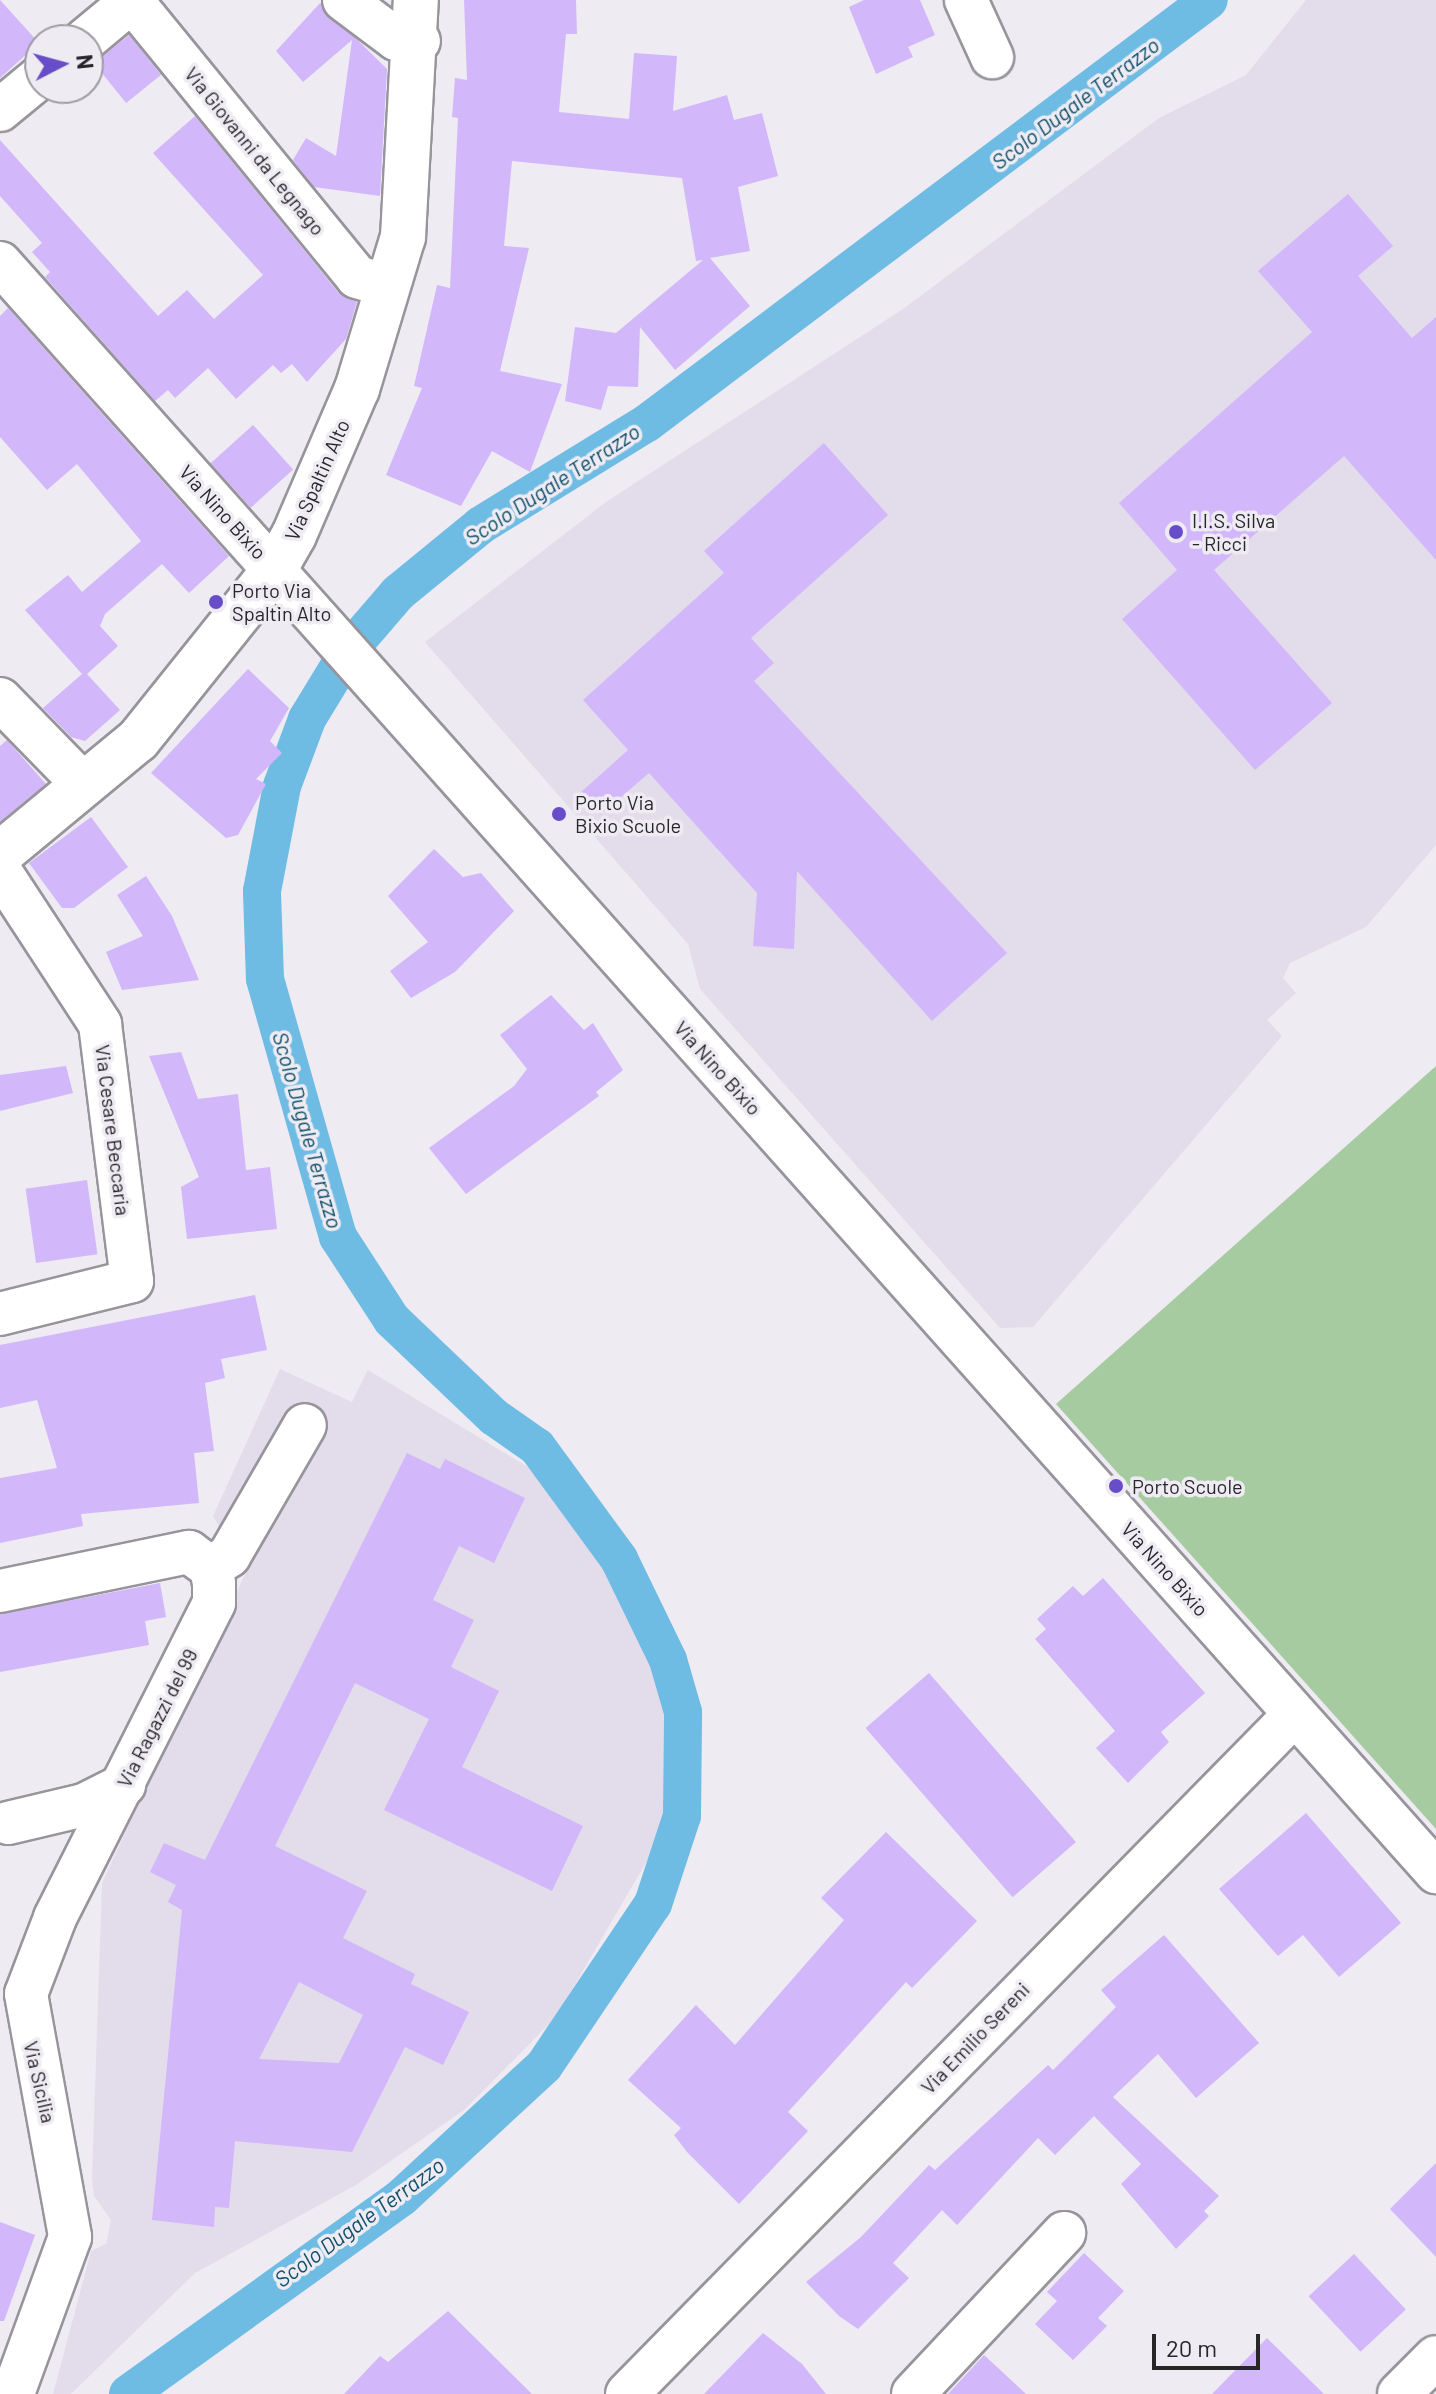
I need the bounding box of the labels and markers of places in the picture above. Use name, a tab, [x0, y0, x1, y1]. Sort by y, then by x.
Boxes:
place label: I.I.S. Silva - Ricci	[1192, 508, 1275, 555]
marker: I.I.S. Silva - Ricci	[1167, 523, 1185, 541]
place label: Porto Via Spaltin Alto	[232, 578, 331, 625]
marker: Porto Via Spaltin Alto	[207, 593, 225, 611]
place label: Porto Via Bixio Scuole	[575, 790, 681, 837]
marker: Porto Via Bixio Scuole	[550, 805, 568, 823]
place label: Porto Scuole	[1132, 1474, 1243, 1498]
marker: Porto Scuole	[1107, 1477, 1125, 1495]

